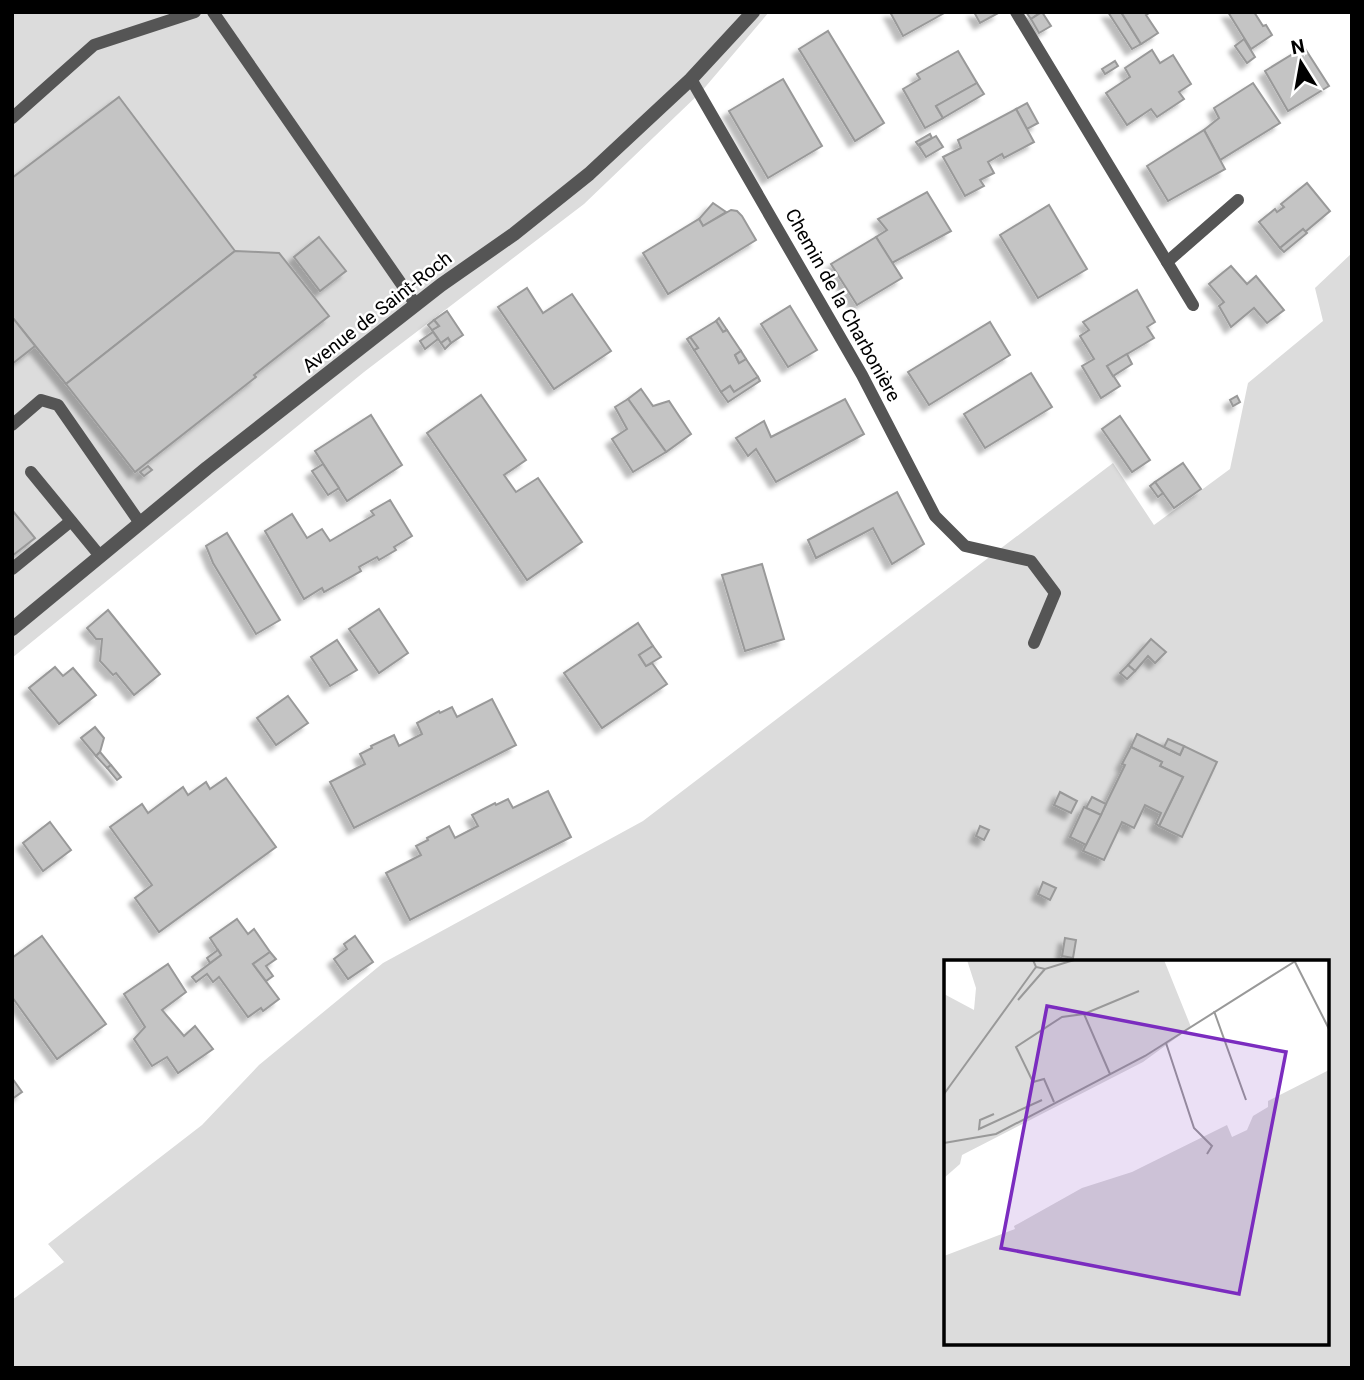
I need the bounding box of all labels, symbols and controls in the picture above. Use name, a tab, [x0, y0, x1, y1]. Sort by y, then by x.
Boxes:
north arrow	[1266, 28, 1336, 98]
text: N	[1289, 34, 1307, 59]
street label: Chemin de la Charbonière	[780, 204, 906, 406]
street label: Avenue de Saint-Roch	[298, 246, 456, 378]
inset map	[944, 960, 1329, 1345]

